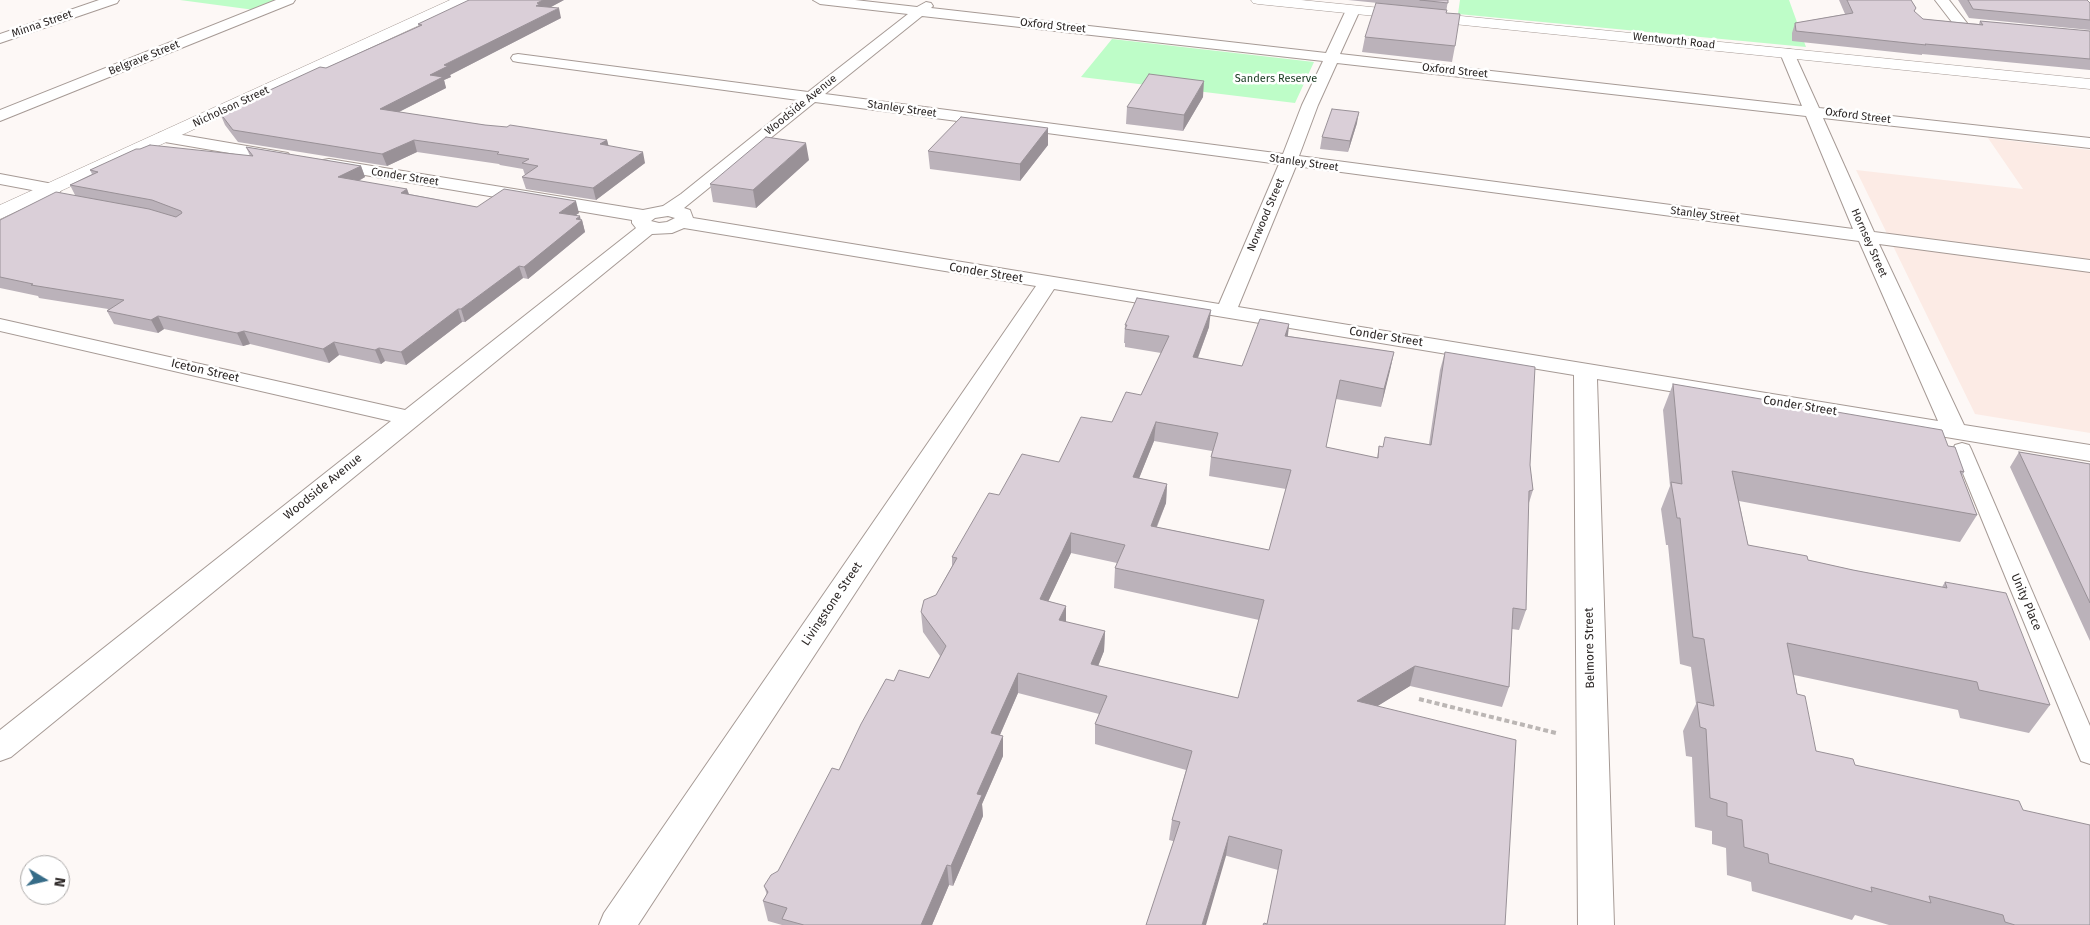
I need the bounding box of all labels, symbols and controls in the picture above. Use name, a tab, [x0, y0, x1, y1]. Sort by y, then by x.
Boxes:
street label: Minna Street	[10, 7, 74, 41]
street label: Oxford Street	[1019, 16, 1087, 36]
street label: Wentworth Road	[1632, 30, 1716, 52]
street label: Belgrave Street	[107, 38, 181, 78]
street label: Oxford Street	[1421, 61, 1489, 81]
street label: Woodside Avenue	[762, 72, 840, 138]
park label: Sanders Reserve	[1235, 72, 1317, 86]
street label: Nicholson Street	[191, 84, 271, 130]
street label: Stanley Street	[867, 98, 937, 120]
street label: Oxford Street	[1824, 105, 1892, 127]
street label: Stanley Street	[1269, 152, 1339, 174]
street label: Conder Street	[370, 165, 440, 189]
street label: Norwood Street	[1245, 176, 1287, 254]
street label: Stanley Street	[1670, 204, 1740, 226]
street label: Hornsey Street	[1848, 207, 1890, 279]
street label: Conder Street	[948, 260, 1024, 286]
street label: Conder Street	[1348, 324, 1424, 350]
street label: Iceton Street	[170, 356, 240, 386]
street label: Conder Street	[1762, 393, 1838, 419]
street label: Woodside Avenue	[281, 451, 365, 523]
street label: Livingstone Street	[799, 559, 865, 649]
street label: Unity Place	[2008, 571, 2044, 633]
street label: Belmore Street	[1582, 607, 1598, 689]
north arrow	[20, 855, 70, 905]
text: N	[50, 876, 68, 888]

